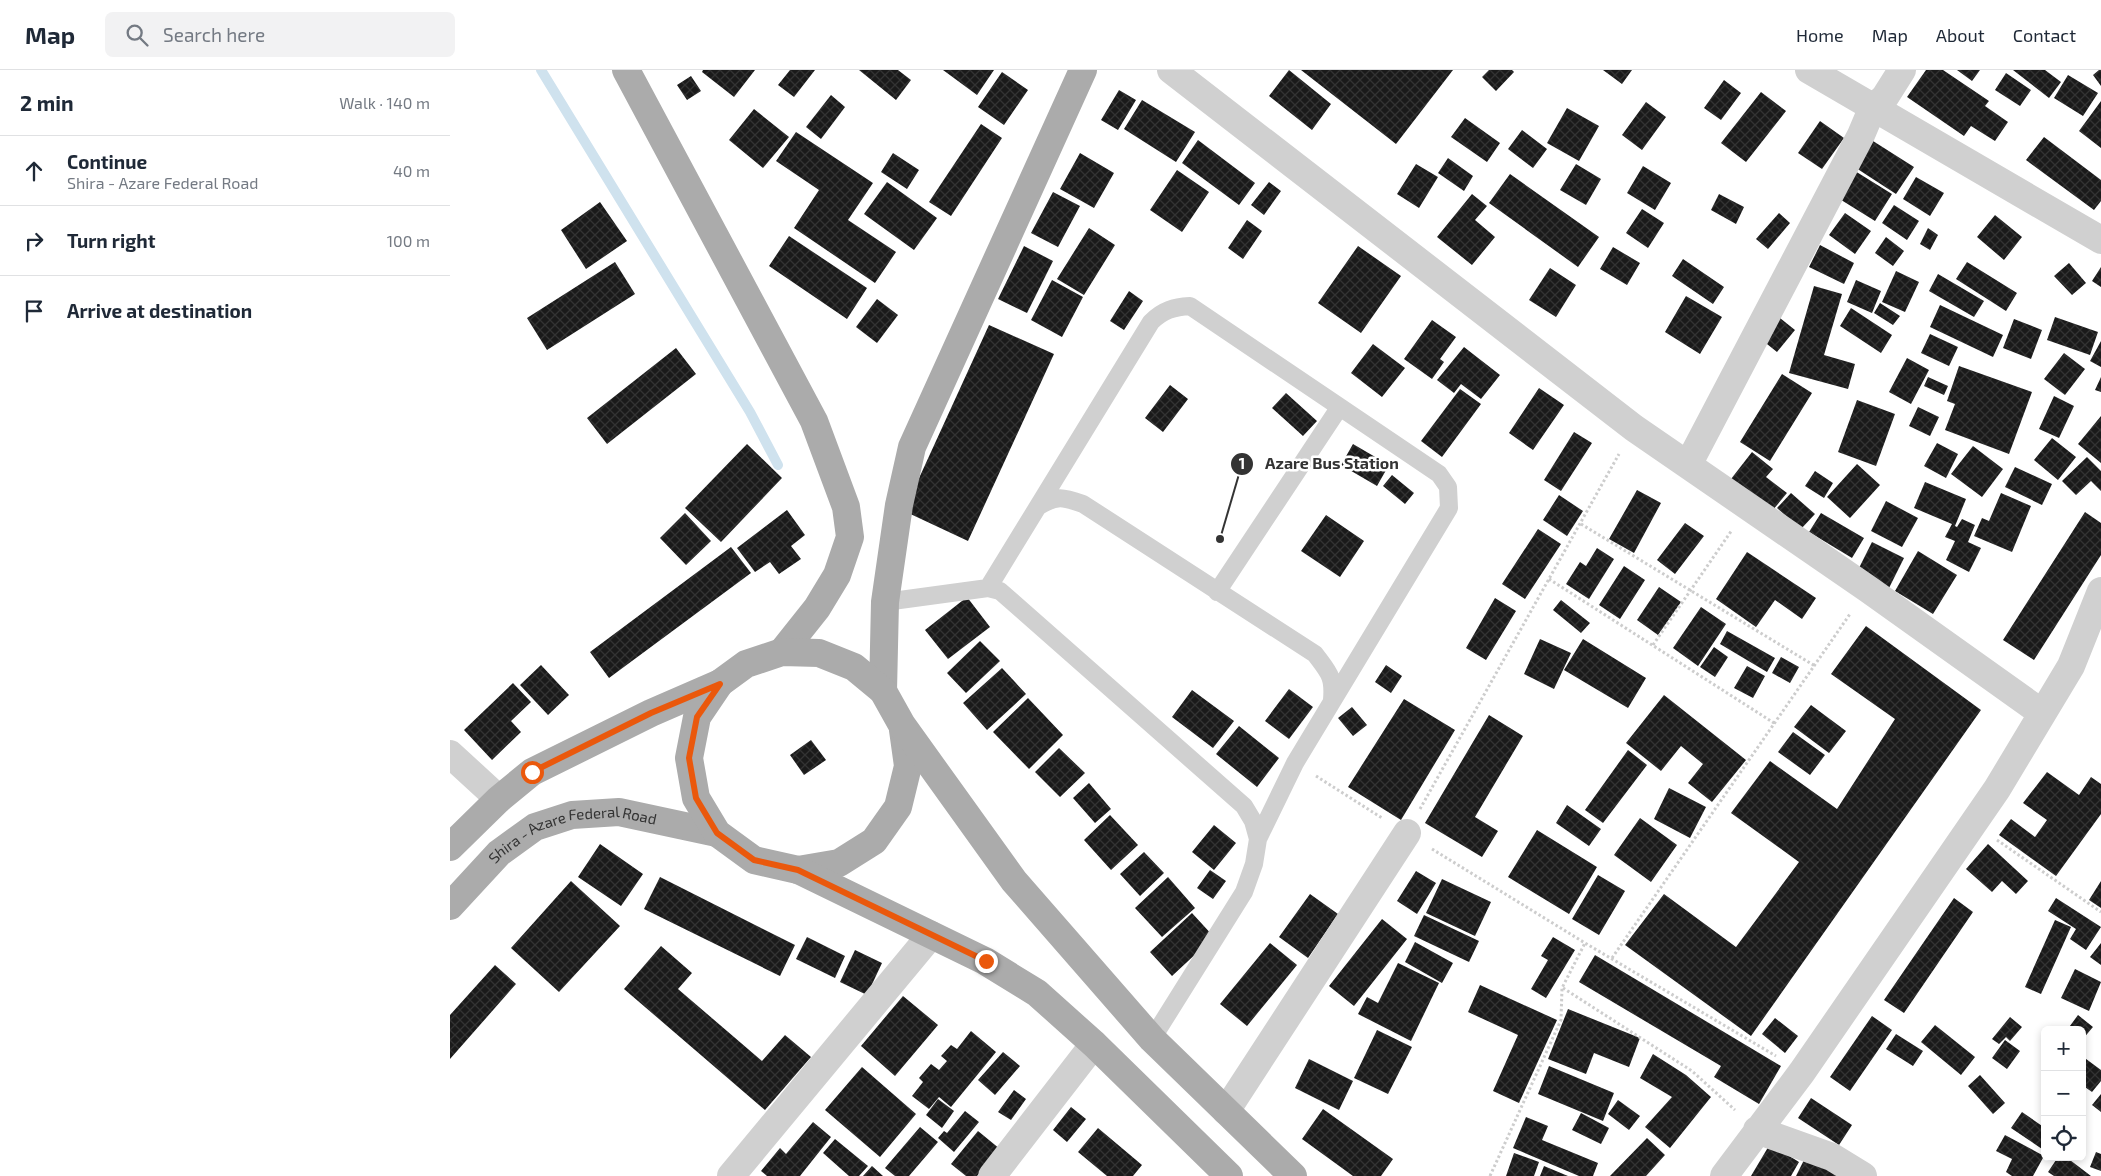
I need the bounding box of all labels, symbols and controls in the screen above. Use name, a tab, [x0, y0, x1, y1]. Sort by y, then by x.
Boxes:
search box	[105, 12, 455, 57]
text: Map	[25, 20, 75, 49]
icon: search	[123, 21, 151, 49]
text: Search here	[163, 23, 265, 46]
text: Home	[1796, 24, 1844, 46]
text: Map	[1872, 24, 1908, 46]
text: About	[1936, 24, 1985, 46]
text: Contact	[2013, 24, 2076, 46]
text: 2 min	[20, 90, 74, 115]
text: Walk · 140 m	[339, 93, 430, 112]
text: Continue	[67, 150, 147, 173]
icon: ahead	[20, 157, 48, 185]
text: 40 m	[393, 161, 430, 180]
text: Shira - Azare Federal Road	[67, 173, 258, 192]
icon: right	[20, 227, 48, 255]
text: Turn right	[67, 229, 155, 252]
text: 100 m	[387, 231, 430, 250]
icon: arrive	[20, 297, 48, 325]
text: Arrive at destination	[67, 299, 252, 322]
callout: Azare Bus Station	[1230, 448, 1408, 479]
text: Azare Bus Station	[1265, 453, 1399, 472]
text: 1	[1239, 454, 1245, 472]
route start	[521, 761, 544, 784]
street label: Shira - Azare Federal Road	[484, 802, 658, 867]
route end	[975, 950, 998, 973]
map controls	[2041, 1026, 2086, 1161]
button: +	[2041, 1026, 2086, 1071]
button: −	[2041, 1071, 2086, 1116]
button: locate	[2041, 1116, 2086, 1161]

